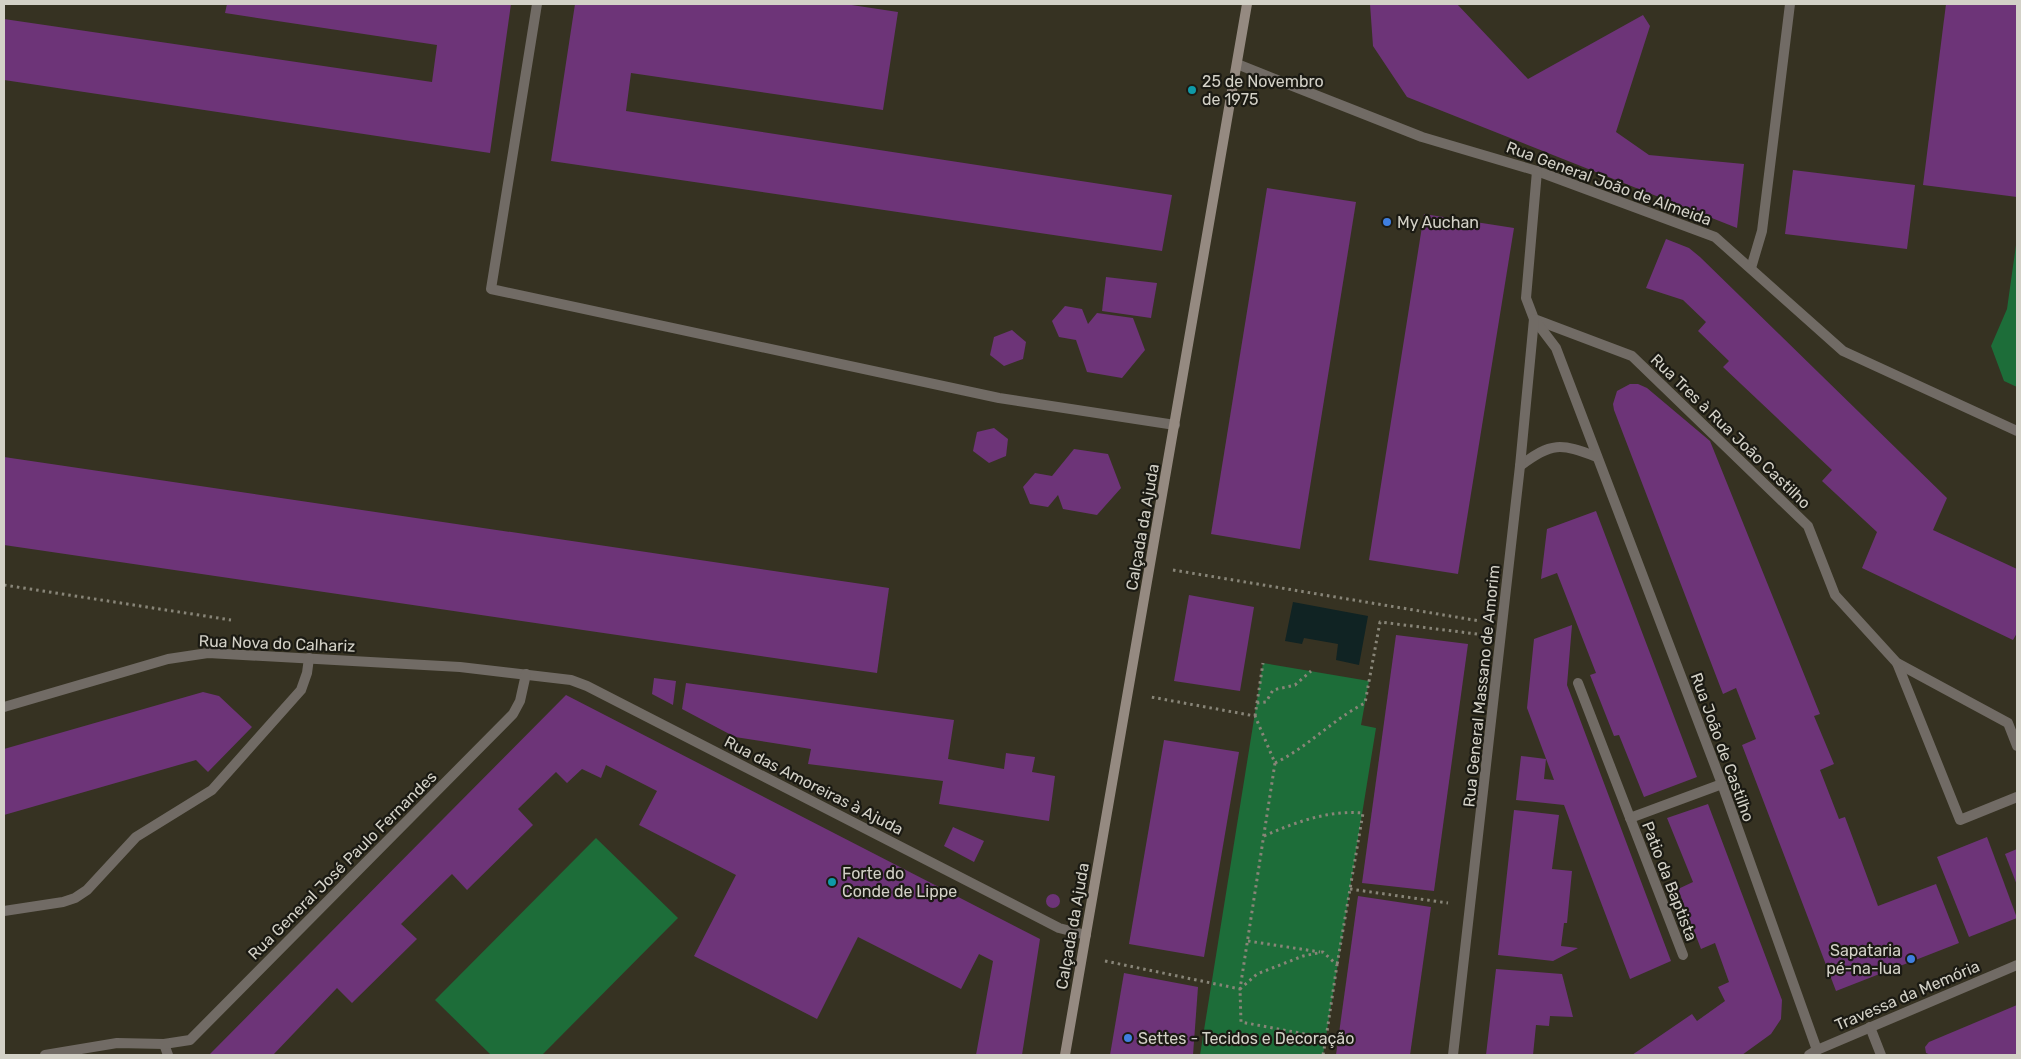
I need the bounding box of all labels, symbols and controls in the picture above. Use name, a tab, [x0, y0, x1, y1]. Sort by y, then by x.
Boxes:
place label: 25 de Novembro de 1975	[1202, 72, 1324, 109]
marker: 25 de Novembro de 1975	[1186, 84, 1198, 96]
street label: Rua General João de Almeida	[1504, 137, 1714, 230]
place label: My Auchan	[1397, 213, 1479, 232]
marker: My Auchan	[1381, 216, 1393, 228]
street label: Rua Tres à Rua João Castilho	[1647, 350, 1815, 513]
street label: Calçada da Ajuda	[1122, 462, 1163, 592]
street label: Rua General Massano de Amorim	[1459, 564, 1504, 808]
street label: Rua Nova do Calhariz	[198, 631, 356, 656]
street label: Rua João de Castilho	[1687, 670, 1758, 824]
street label: Rua das Amoreiras à Ajuda	[721, 732, 906, 839]
street label: Rua General José Paulo Fernandes	[244, 767, 441, 964]
street label: Patio da Baptista	[1638, 819, 1701, 944]
street label: Calçada da Ajuda	[1052, 861, 1093, 991]
place label: Forte do Conde de Lippe	[842, 864, 957, 901]
marker: Forte do Conde de Lippe	[826, 876, 838, 888]
place label: Sapataria pé-na-lua	[1826, 941, 1901, 978]
marker: Sapataria pé-na-lua	[1905, 953, 1917, 965]
street label: Travessa da Memória	[1832, 956, 1982, 1035]
place label: Settes - Tecidos e Decoração	[1138, 1029, 1354, 1048]
marker: Settes - Tecidos e Decoração	[1122, 1032, 1134, 1044]

